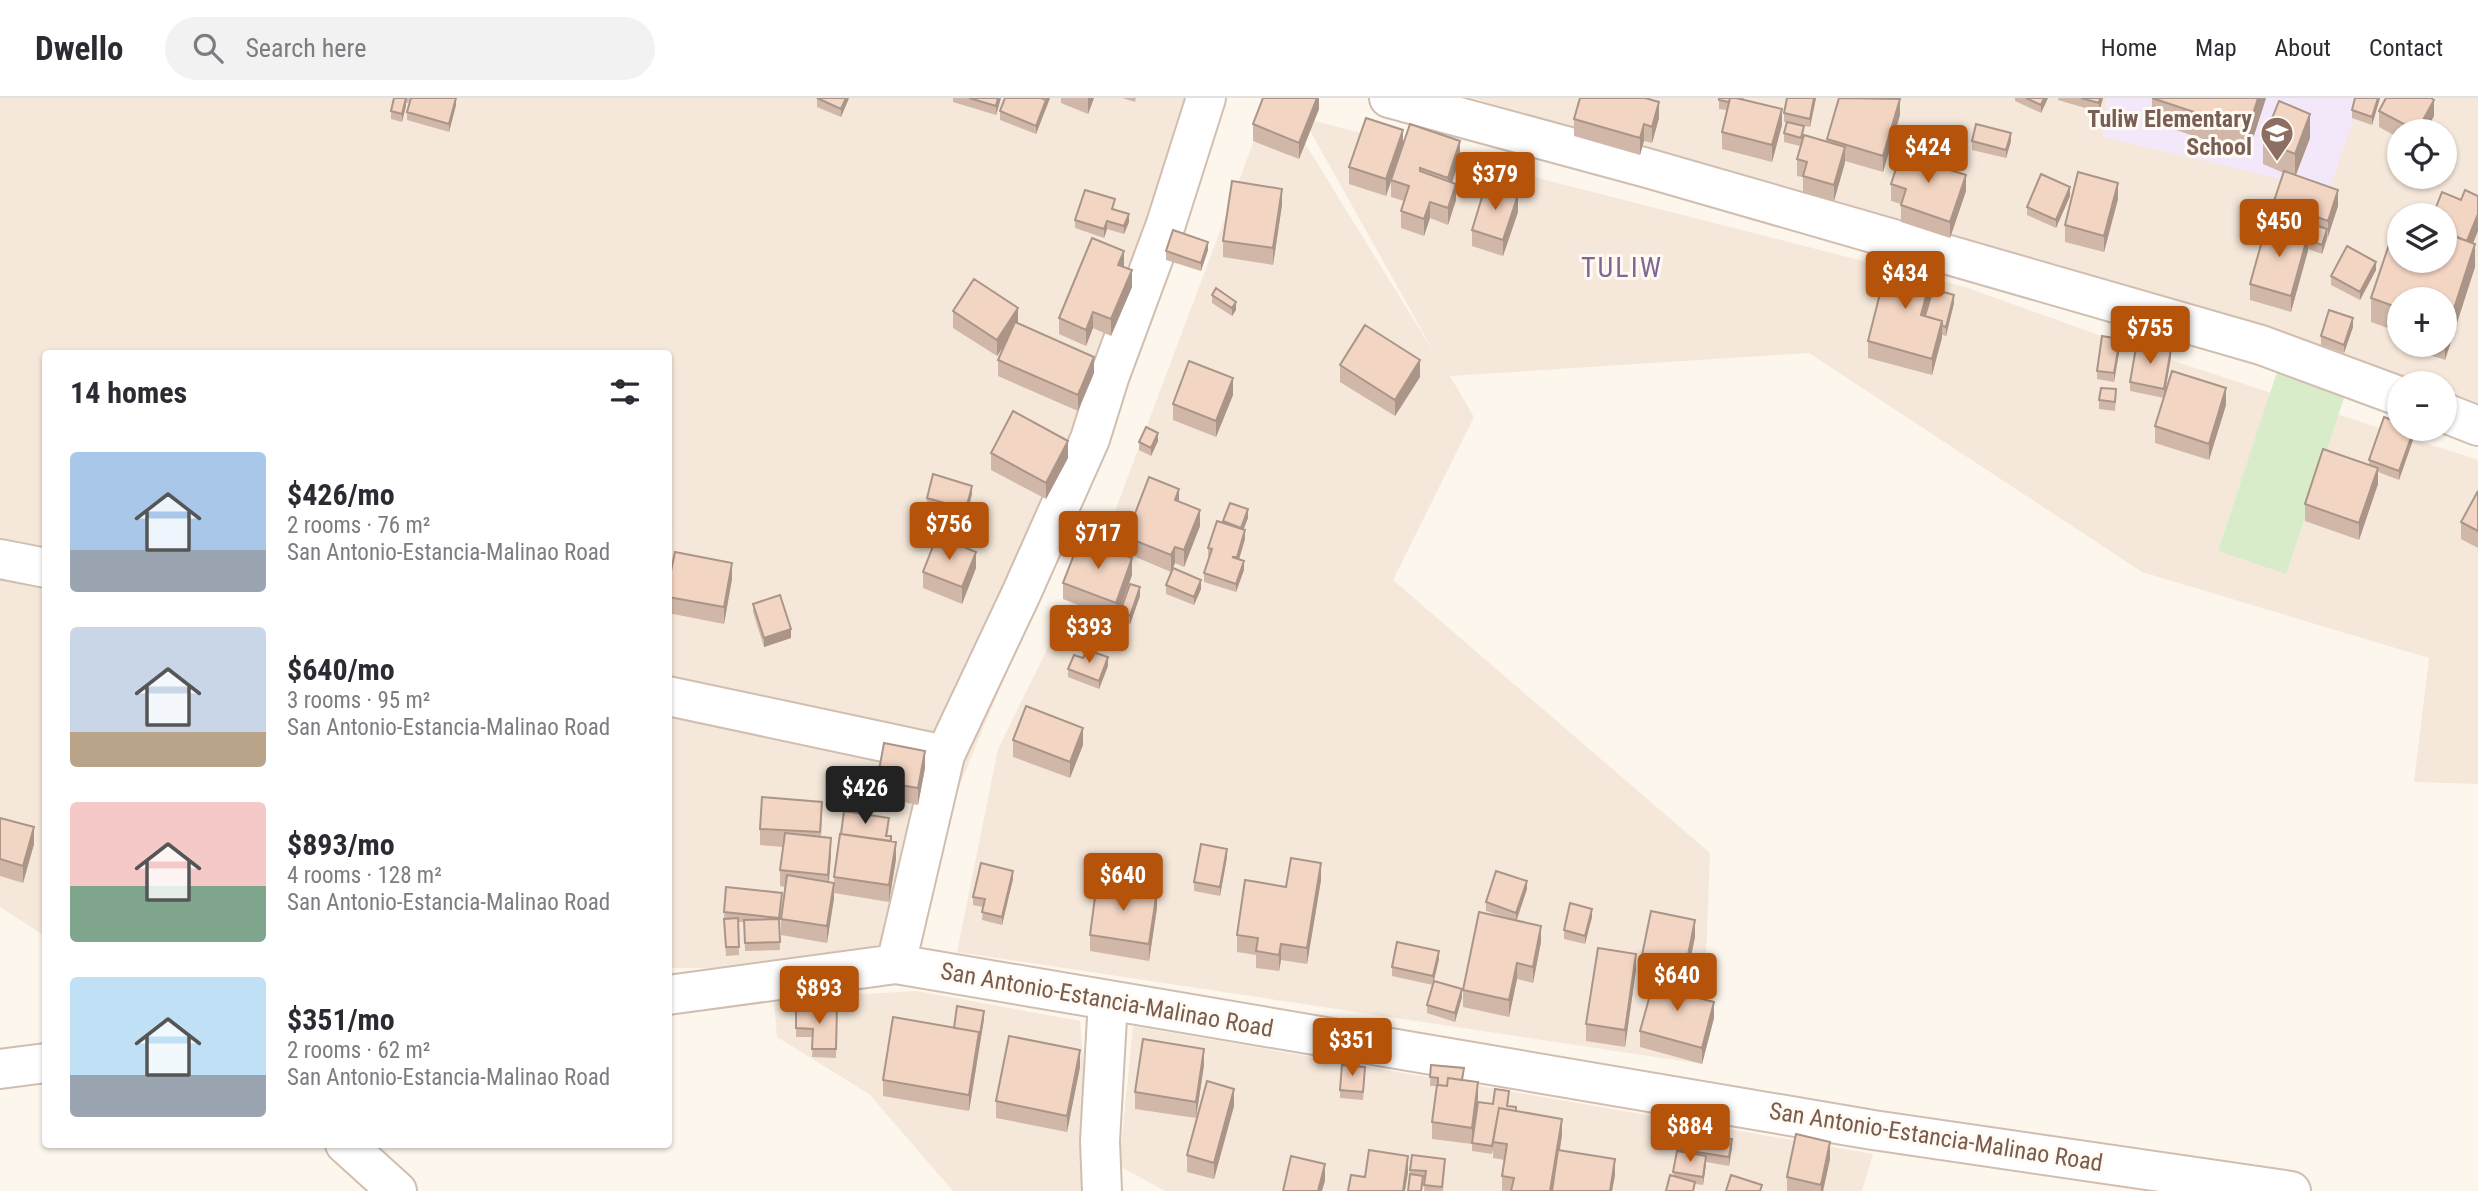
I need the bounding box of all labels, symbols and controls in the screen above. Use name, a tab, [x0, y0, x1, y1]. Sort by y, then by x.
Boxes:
search box	[165, 17, 655, 80]
text: Dwello	[35, 29, 123, 68]
icon: search	[189, 29, 227, 67]
text: Search here	[245, 33, 366, 63]
text: Home	[2101, 34, 2157, 62]
text: Map	[2195, 34, 2237, 62]
text: About	[2275, 34, 2331, 62]
text: Contact	[2369, 34, 2443, 62]
place label: Tuliw Elementary School	[2087, 105, 2252, 161]
school or university icon: Tuliw Elementary School	[2258, 114, 2296, 163]
map controls	[2387, 119, 2457, 441]
button: locate	[2387, 119, 2457, 189]
pin: $424	[1887, 126, 1969, 185]
text: $424	[1905, 134, 1951, 161]
pin: $379	[1454, 152, 1536, 212]
text: $379	[1472, 161, 1518, 188]
pin: $450	[2238, 200, 2320, 259]
button: layers	[2387, 203, 2457, 273]
text: $450	[2256, 208, 2302, 235]
district label: TULIW	[1581, 251, 1663, 284]
pin: $434	[1864, 252, 1946, 311]
text: $434	[1882, 260, 1928, 287]
button: +	[2387, 287, 2457, 357]
pin: $755	[2109, 306, 2191, 366]
text: $755	[2127, 315, 2173, 342]
button: −	[2387, 371, 2457, 441]
icon: filters	[606, 373, 644, 411]
text: 14 homes	[70, 375, 187, 410]
text: $426/mo	[287, 477, 395, 512]
icon: home	[126, 480, 210, 564]
pin: $756	[908, 503, 990, 562]
text: $756	[926, 511, 972, 538]
text: 2 rooms · 76 m²	[287, 512, 430, 539]
pin: $717	[1057, 512, 1139, 571]
text: $717	[1075, 520, 1121, 547]
text: San Antonio-Estancia-Malinao Road	[287, 539, 610, 566]
pin: $393	[1048, 606, 1130, 665]
text: $393	[1066, 614, 1112, 641]
text: $640/mo	[287, 652, 395, 687]
icon: home	[126, 655, 210, 739]
text: 3 rooms · 95 m²	[287, 687, 430, 714]
text: San Antonio-Estancia-Malinao Road	[287, 714, 610, 741]
pin: $426	[824, 766, 906, 826]
text: $426	[842, 775, 888, 802]
text: $893/mo	[287, 827, 395, 862]
icon: home	[126, 830, 210, 914]
pin: $640	[1082, 854, 1164, 913]
text: 4 rooms · 128 m²	[287, 862, 442, 889]
text: $640	[1100, 862, 1146, 889]
text: San Antonio-Estancia-Malinao Road	[287, 889, 610, 916]
pin: $640	[1636, 954, 1718, 1013]
street label: San Antonio-Estancia-Malinao Road	[939, 957, 1275, 1043]
text: $640	[1654, 962, 1700, 989]
pin: $893	[778, 967, 860, 1026]
text: $893	[796, 975, 842, 1002]
text: $351/mo	[287, 1002, 395, 1037]
icon: home	[126, 1005, 210, 1089]
pin: $351	[1311, 1018, 1393, 1078]
text: $351	[1329, 1027, 1375, 1054]
text: 2 rooms · 62 m²	[287, 1037, 430, 1064]
text: San Antonio-Estancia-Malinao Road	[287, 1064, 610, 1091]
street label: San Antonio-Estancia-Malinao Road	[1767, 1097, 2105, 1177]
pin: $884	[1649, 1104, 1731, 1164]
text: $884	[1667, 1113, 1713, 1140]

